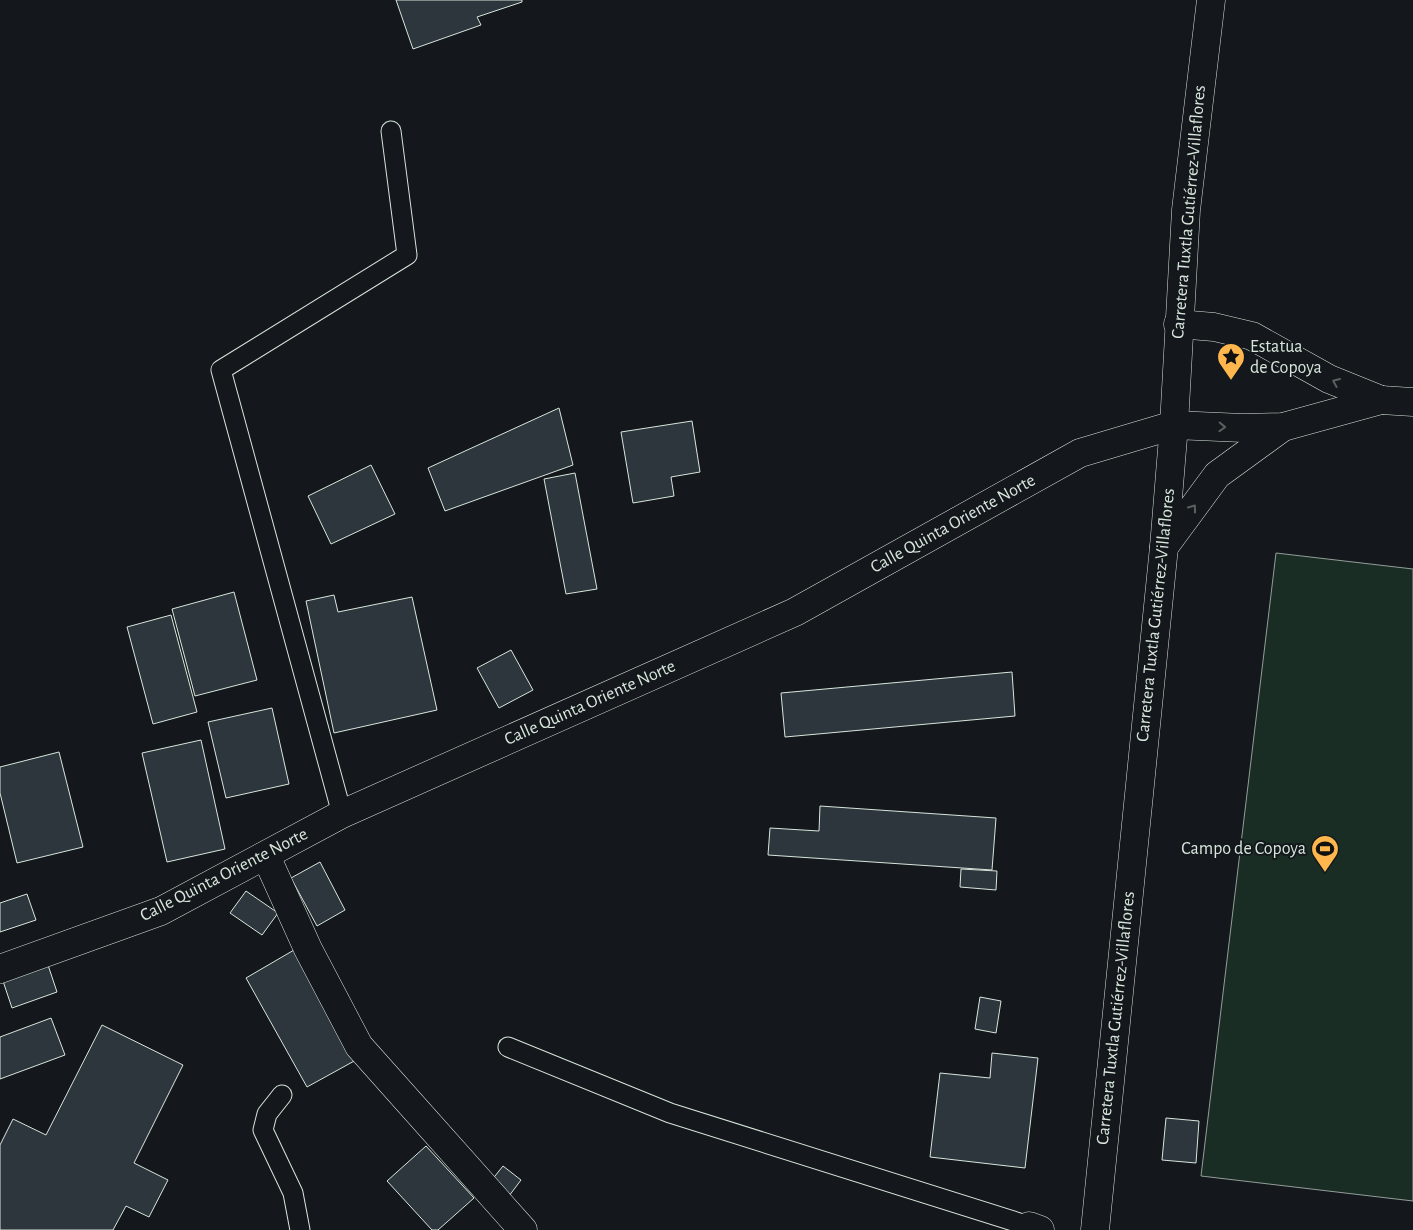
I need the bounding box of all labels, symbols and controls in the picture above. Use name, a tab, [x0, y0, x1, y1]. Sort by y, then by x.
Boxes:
street label: Carretera Tuxtla Gutiérrez-Villaflores	[1169, 84, 1209, 340]
place label: Estatua de Copoya	[1250, 338, 1322, 377]
place icon: Estatua de Copoya	[1216, 342, 1246, 381]
one-way arrow	[1332, 377, 1341, 388]
one-way arrow	[1218, 422, 1226, 433]
street label: Calle Quinta Oriente Norte	[868, 471, 1038, 577]
street label: Carretera Tuxtla Gutiérrez-Villaflores	[1134, 487, 1178, 743]
one-way arrow	[1187, 504, 1196, 514]
street label: Calle Quinta Oriente Norte	[502, 657, 678, 749]
street label: Calle Quinta Oriente Norte	[137, 825, 311, 925]
sports icon: Campo de Copoya	[1310, 834, 1340, 873]
place label: Campo de Copoya	[1181, 840, 1306, 858]
street label: Carretera Tuxtla Gutiérrez-Villaflores	[1094, 890, 1138, 1146]

